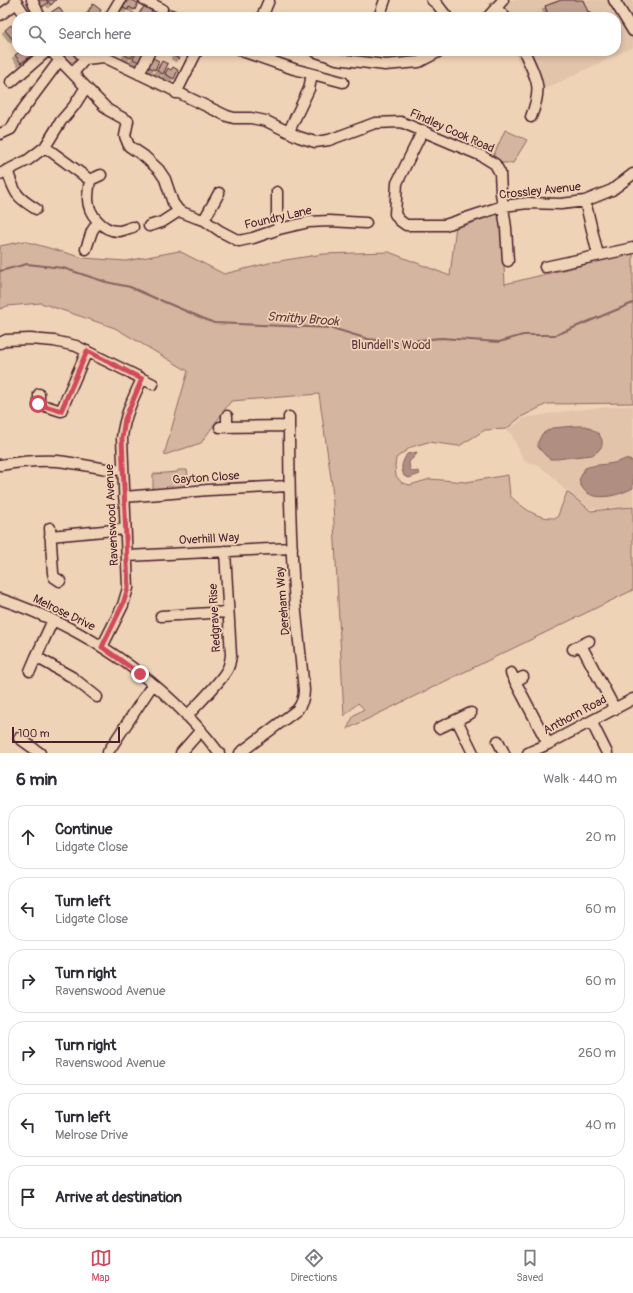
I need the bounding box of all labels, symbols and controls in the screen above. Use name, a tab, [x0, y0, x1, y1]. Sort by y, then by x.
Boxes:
search box	[12, 12, 621, 56]
icon: search	[26, 23, 48, 45]
text: Search here	[58, 25, 131, 44]
street label: Findley Cook Road	[407, 106, 497, 156]
street label: Crossley Avenue	[498, 179, 582, 203]
street label: Foundry Lane	[243, 203, 313, 233]
water label: Smithy Brook	[266, 308, 341, 330]
park label: Blundell's Wood	[351, 338, 431, 353]
route start	[29, 395, 47, 413]
street label: Ravenswood Avenue	[102, 464, 122, 566]
street label: Gayton Close	[172, 468, 240, 488]
street label: Overhill Way	[178, 530, 240, 548]
street label: Dereham Way	[273, 566, 293, 636]
street label: Redgrave Rise	[206, 583, 224, 653]
street label: Melrose Drive	[30, 591, 98, 635]
route end	[131, 665, 149, 683]
street label: Anthorn Road	[541, 692, 609, 738]
scale bar	[12, 725, 120, 744]
text: 100 m	[18, 727, 49, 740]
text: 6 min	[16, 769, 57, 790]
text: Walk · 440 m	[543, 771, 617, 787]
text: Continue	[55, 820, 113, 839]
icon: ahead	[17, 826, 39, 848]
text: 20 m	[585, 829, 616, 845]
text: Lidgate Close	[55, 839, 128, 855]
text: Turn left	[55, 892, 111, 911]
icon: left	[17, 898, 39, 920]
text: 60 m	[585, 901, 616, 917]
text: Lidgate Close	[55, 911, 128, 927]
text: Turn right	[55, 964, 116, 983]
icon: right	[17, 970, 39, 992]
text: 60 m	[585, 973, 616, 989]
text: Ravenswood Avenue	[55, 983, 165, 999]
text: Turn right	[55, 1036, 116, 1055]
icon: right	[17, 1042, 39, 1064]
text: 260 m	[578, 1045, 616, 1061]
text: Ravenswood Avenue	[55, 1055, 165, 1071]
text: Turn left	[55, 1108, 111, 1127]
icon: left	[17, 1114, 39, 1136]
text: 40 m	[585, 1117, 616, 1133]
text: Melrose Drive	[55, 1127, 128, 1143]
icon: arrive	[17, 1186, 39, 1208]
text: Arrive at destination	[55, 1188, 182, 1207]
tab: Map	[90, 1247, 112, 1284]
tab: Directions	[291, 1247, 337, 1284]
tab: Saved	[516, 1247, 543, 1284]

